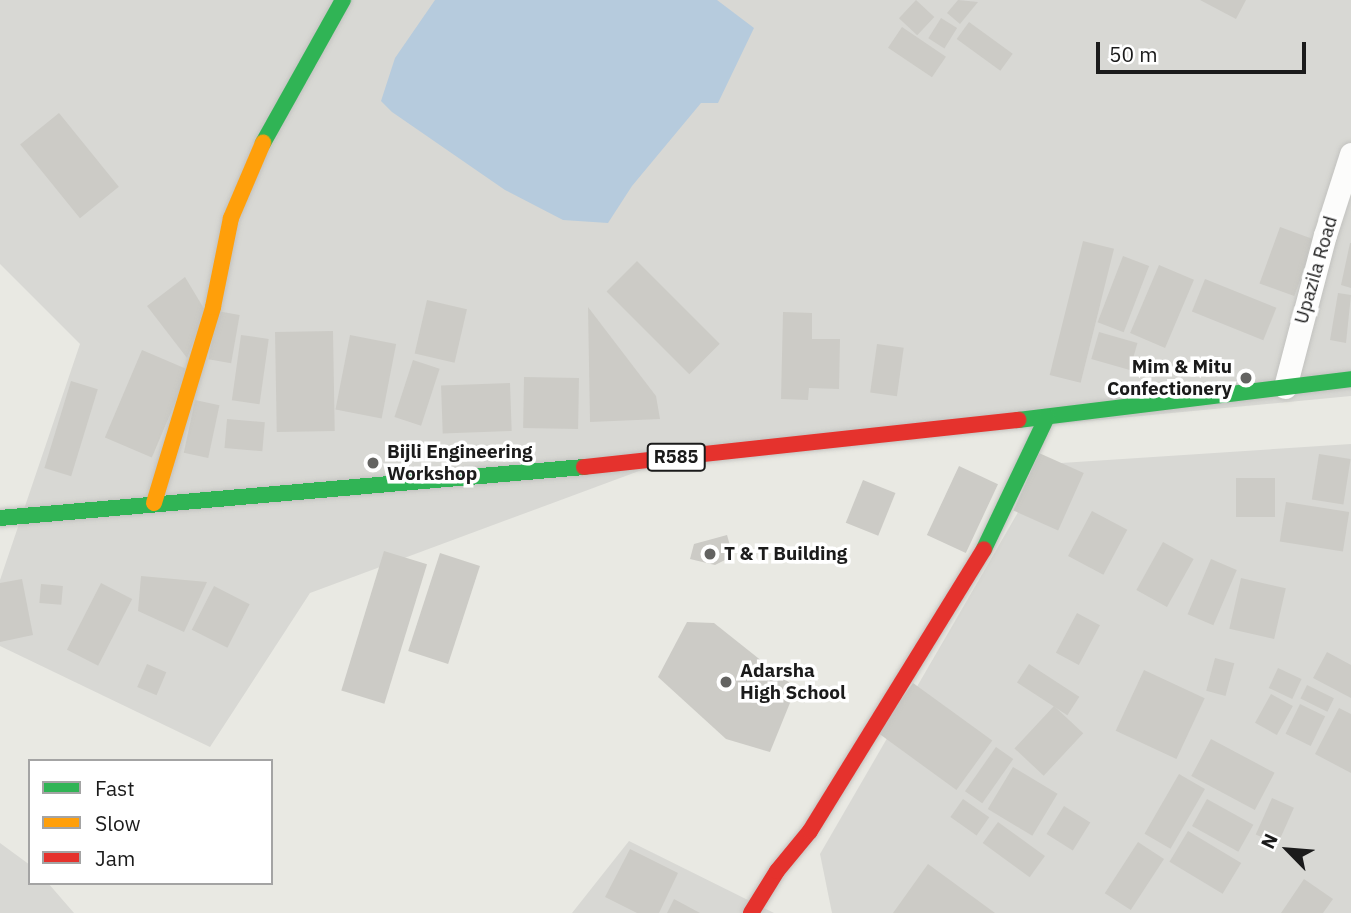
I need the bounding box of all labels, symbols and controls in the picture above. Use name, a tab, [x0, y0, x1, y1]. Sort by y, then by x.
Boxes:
scale bar	[1099, 28, 1309, 72]
text: 50 m	[1109, 40, 1158, 68]
street label: Upazila Road	[1290, 213, 1342, 327]
place label: Mim & Mitu Confectionery	[1107, 356, 1232, 400]
marker: Mim & Mitu Confectionery	[1238, 370, 1254, 386]
place label: Bijli Engineering Workshop	[387, 441, 533, 485]
road number: R585	[646, 443, 706, 472]
marker: Bijli Engineering Workshop	[365, 455, 381, 471]
place label: T & T Building	[724, 543, 847, 565]
marker: T & T Building	[702, 546, 718, 562]
place label: Adarsha High School	[740, 660, 846, 704]
marker: Adarsha High School	[718, 674, 734, 690]
legend	[28, 759, 273, 885]
text: Fast	[95, 774, 135, 802]
text: Slow	[95, 809, 141, 837]
north arrow	[1253, 815, 1323, 885]
text: N	[1255, 830, 1283, 852]
text: Jam	[95, 844, 135, 872]

